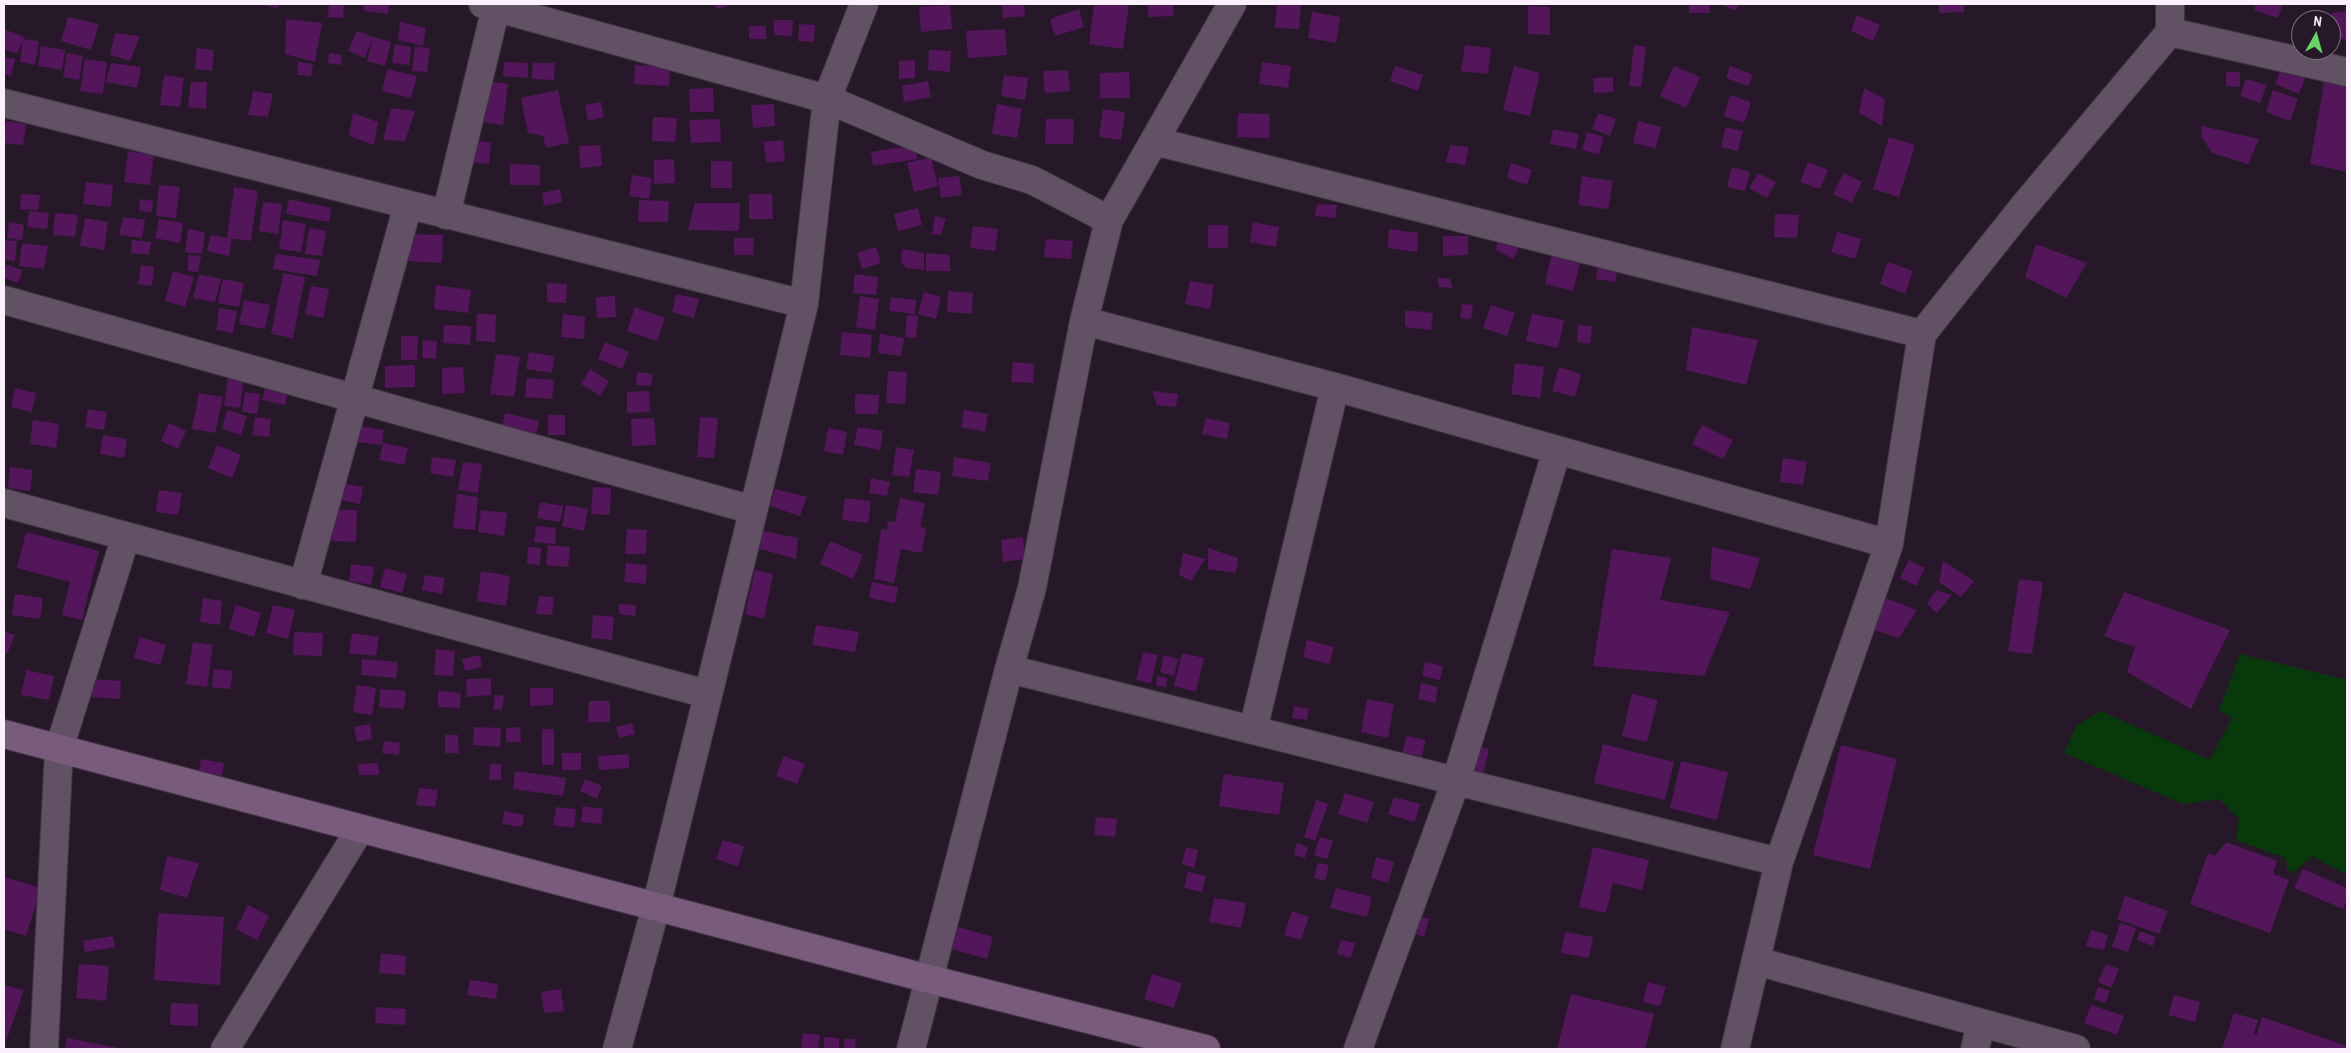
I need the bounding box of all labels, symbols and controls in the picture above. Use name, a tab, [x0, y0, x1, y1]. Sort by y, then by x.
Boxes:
north arrow	[2291, 10, 2341, 60]
text: N	[2312, 12, 2323, 31]

